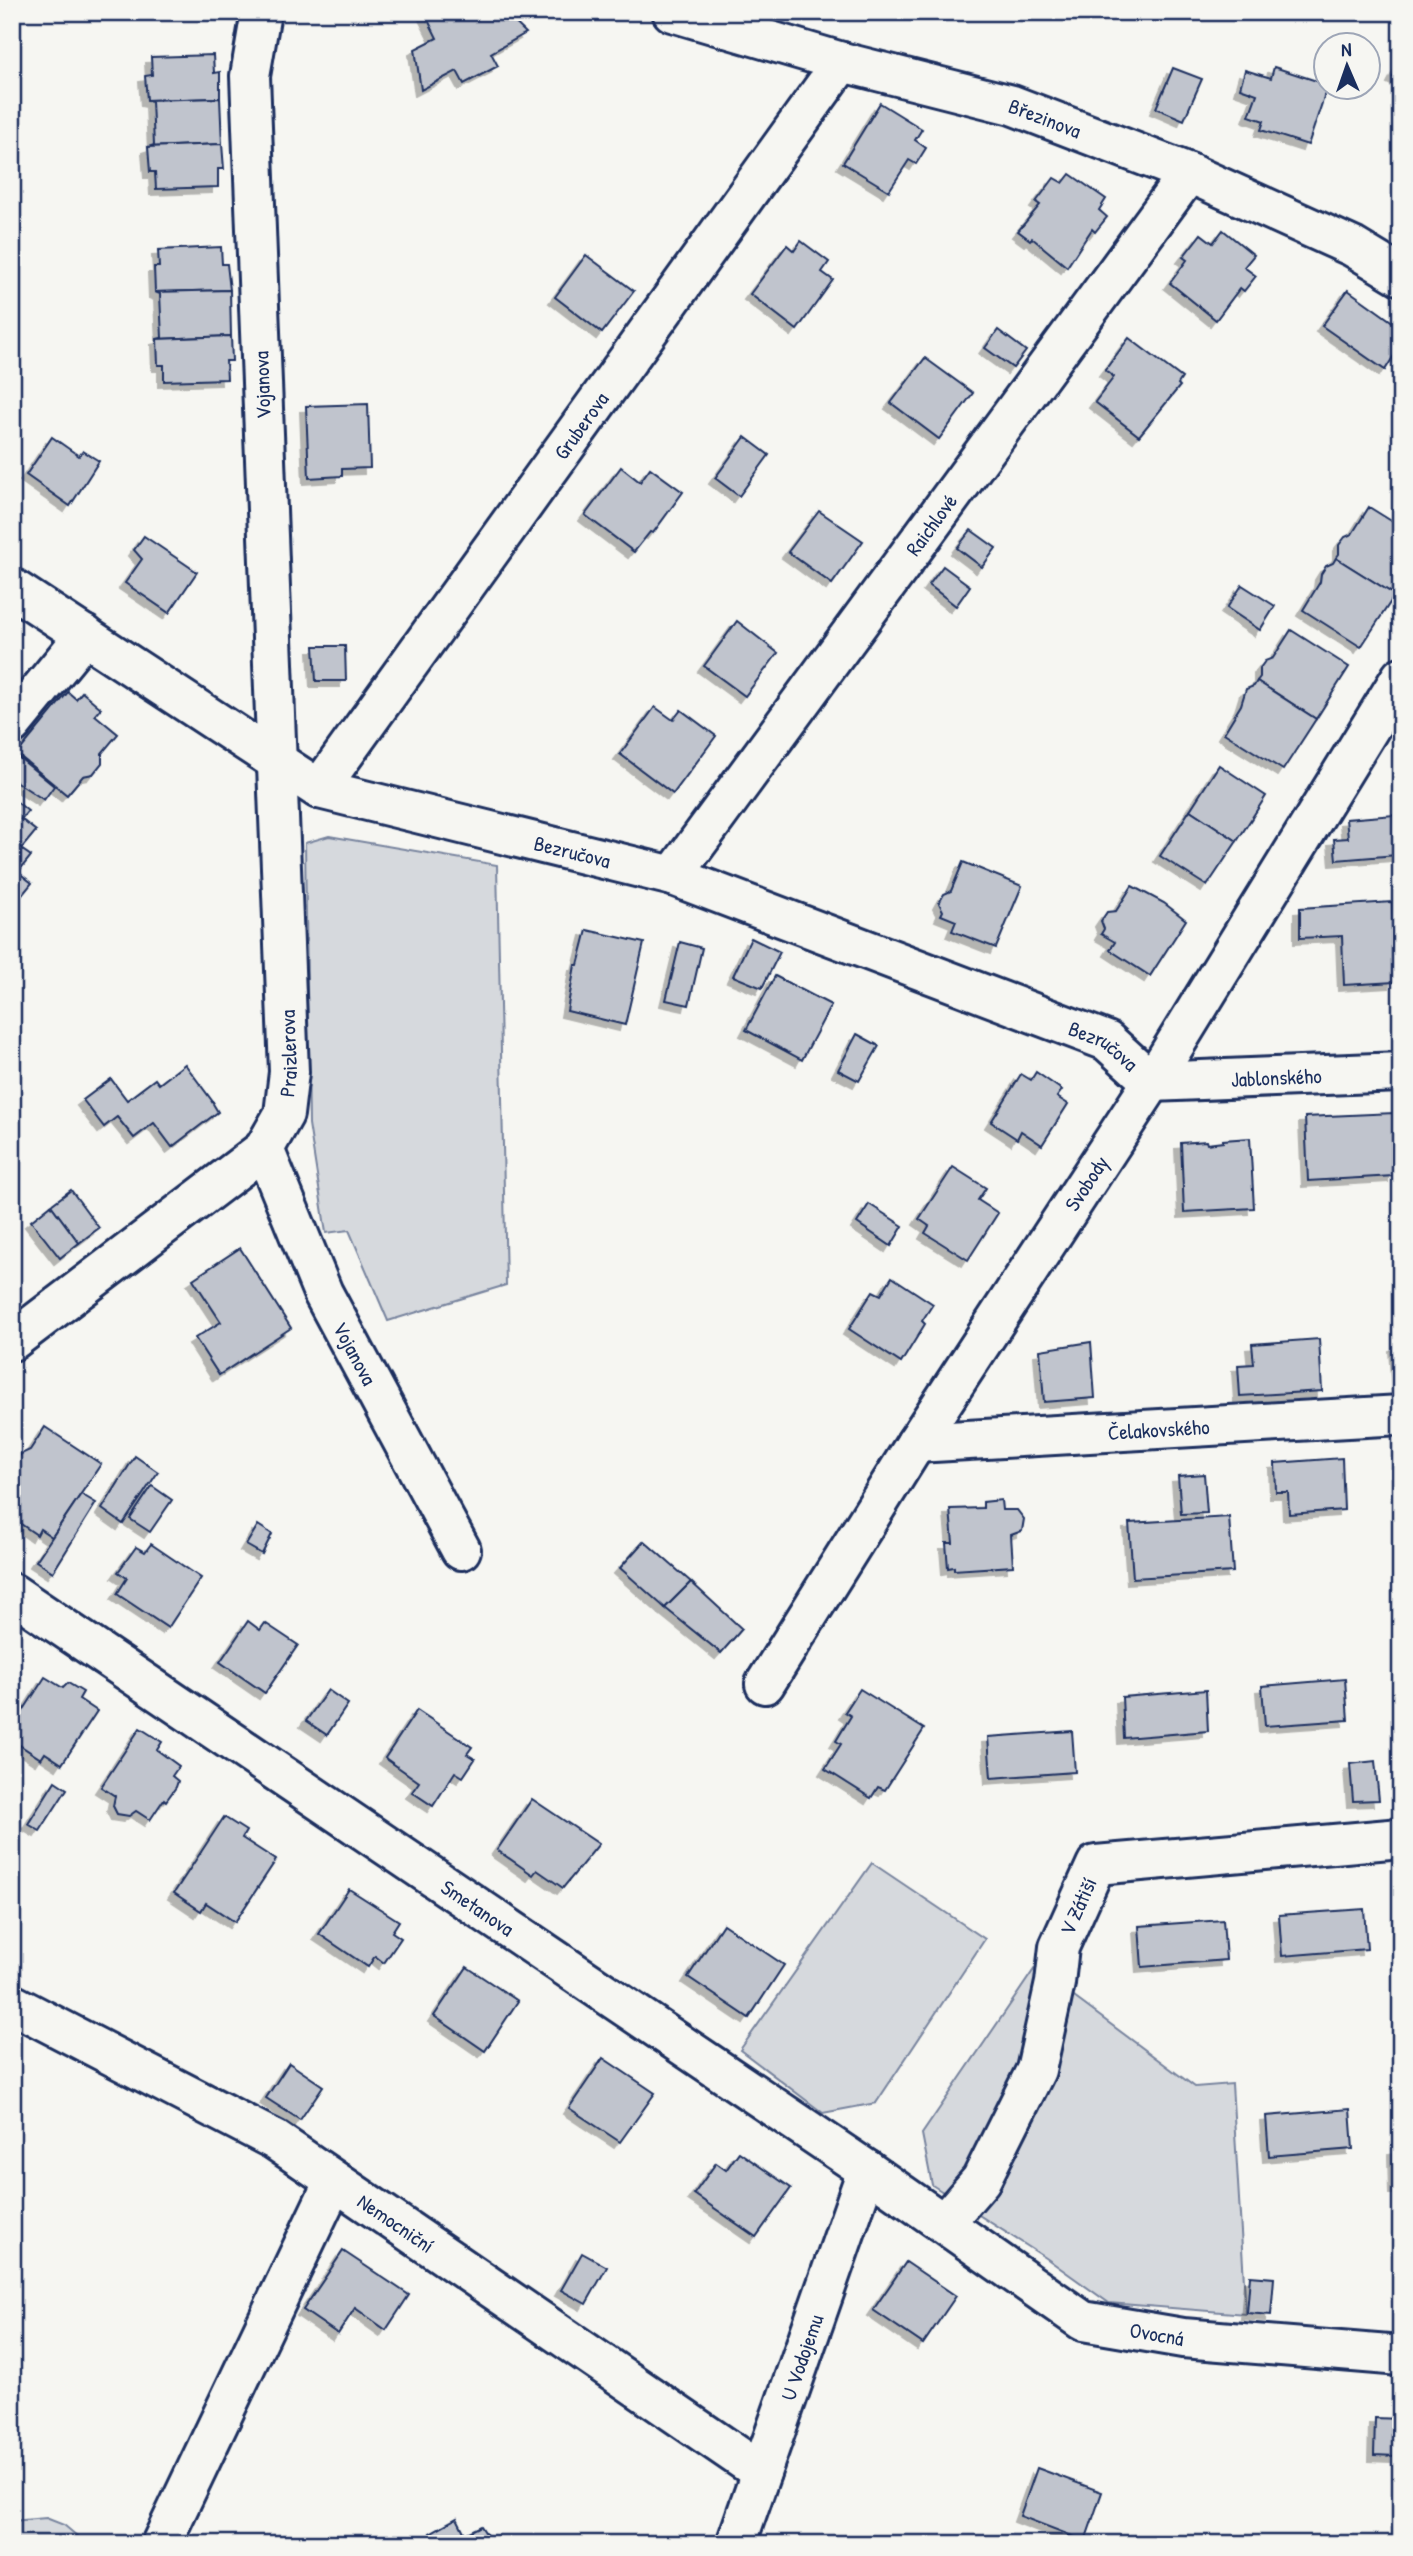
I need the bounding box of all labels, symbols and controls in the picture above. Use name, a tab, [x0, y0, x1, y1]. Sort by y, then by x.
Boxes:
north arrow	[1312, 32, 1382, 102]
text: N	[1341, 36, 1352, 62]
street label: Březinova	[1005, 91, 1085, 145]
street label: Vojanova	[246, 350, 278, 420]
street label: Gruberova	[546, 386, 615, 465]
street label: Raichlové	[898, 488, 963, 561]
street label: Bezručova	[531, 828, 614, 875]
street label: Praizlerova	[272, 1009, 304, 1099]
street label: Bezručova	[1065, 1013, 1145, 1077]
street label: Jablonského	[1230, 1061, 1322, 1093]
street label: Svobody	[1057, 1150, 1115, 1216]
street label: Vojanova	[326, 1316, 384, 1390]
street label: Čelakovského	[1107, 1412, 1210, 1446]
street label: Smetanova	[436, 1872, 520, 1942]
street label: V Zátiší	[1052, 1873, 1103, 1939]
street label: Nemocniční	[352, 2186, 440, 2259]
street label: U Vodojemu	[773, 2310, 830, 2404]
street label: Ovocná	[1128, 2315, 1186, 2352]

